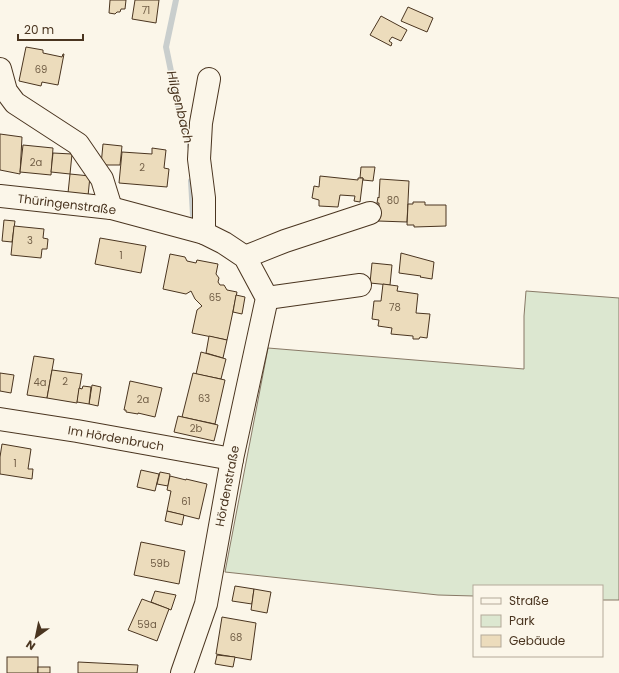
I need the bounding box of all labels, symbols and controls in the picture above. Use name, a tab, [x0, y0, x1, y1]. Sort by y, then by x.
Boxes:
house number: 71	[142, 3, 150, 18]
scale bar	[18, 16, 83, 42]
text: 20 m	[24, 21, 54, 38]
house number: 69	[35, 62, 47, 77]
water label: Hilgenbach	[162, 69, 198, 145]
house number: 2a	[30, 155, 42, 170]
house number: 2	[139, 160, 145, 175]
street label: Thüringenstraße	[17, 190, 117, 218]
house number: 80	[387, 193, 399, 208]
house number: 3	[27, 233, 33, 248]
house number: 1	[119, 248, 123, 263]
house number: 65	[209, 290, 221, 305]
house number: 78	[389, 300, 401, 315]
house number: 2	[62, 374, 68, 389]
house number: 4a	[33, 375, 47, 390]
house number: 63	[198, 391, 210, 406]
house number: 2a	[137, 392, 149, 407]
street label: Im Hördenbruch	[67, 421, 165, 455]
house number: 2b	[190, 421, 202, 436]
street label: Hördenstraße	[211, 444, 243, 528]
house number: 1	[13, 456, 17, 471]
house number: 61	[181, 494, 191, 509]
house number: 59b	[150, 556, 170, 571]
legend	[473, 585, 603, 657]
text: Straße	[509, 592, 549, 609]
text: Park	[509, 612, 536, 629]
north arrow	[16, 617, 56, 657]
house number: 59a	[137, 617, 157, 632]
house number: 68	[230, 630, 242, 645]
text: Gebäude	[509, 632, 565, 649]
text: N	[23, 636, 38, 654]

